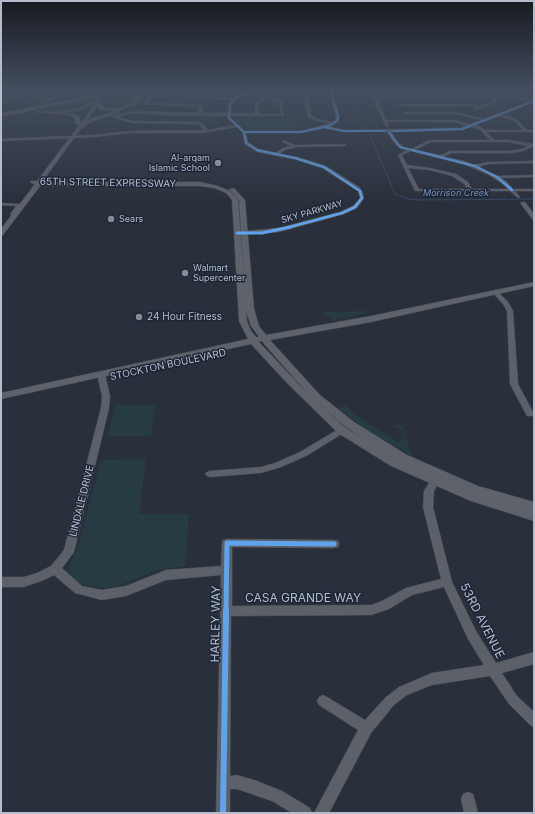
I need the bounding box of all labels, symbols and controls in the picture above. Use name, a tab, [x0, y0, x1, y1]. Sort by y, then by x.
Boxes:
place label: Al-arqam Islamic School	[149, 153, 210, 174]
marker: Al-arqam Islamic School	[213, 158, 223, 168]
street label: 65TH STREET EXPRESSWAY	[40, 176, 176, 190]
water label: Morrison Creek	[423, 188, 489, 198]
street label: SKY PARKWAY	[280, 198, 344, 226]
marker: Sears	[106, 214, 116, 224]
place label: Sears	[119, 214, 143, 224]
place label: Walmart Supercenter	[193, 263, 245, 284]
marker: Walmart Supercenter	[180, 268, 190, 278]
place label: 24 Hour Fitness	[147, 311, 222, 323]
marker: 24 Hour Fitness	[134, 312, 144, 322]
street label: STOCKTON BOULEVARD	[109, 347, 227, 383]
street label: LINDALE DRIVE	[67, 464, 97, 538]
street label: 53RD AVENUE	[457, 581, 507, 661]
street label: HARLEY WAY	[208, 585, 224, 663]
street label: CASA GRANDE WAY	[245, 591, 361, 605]

